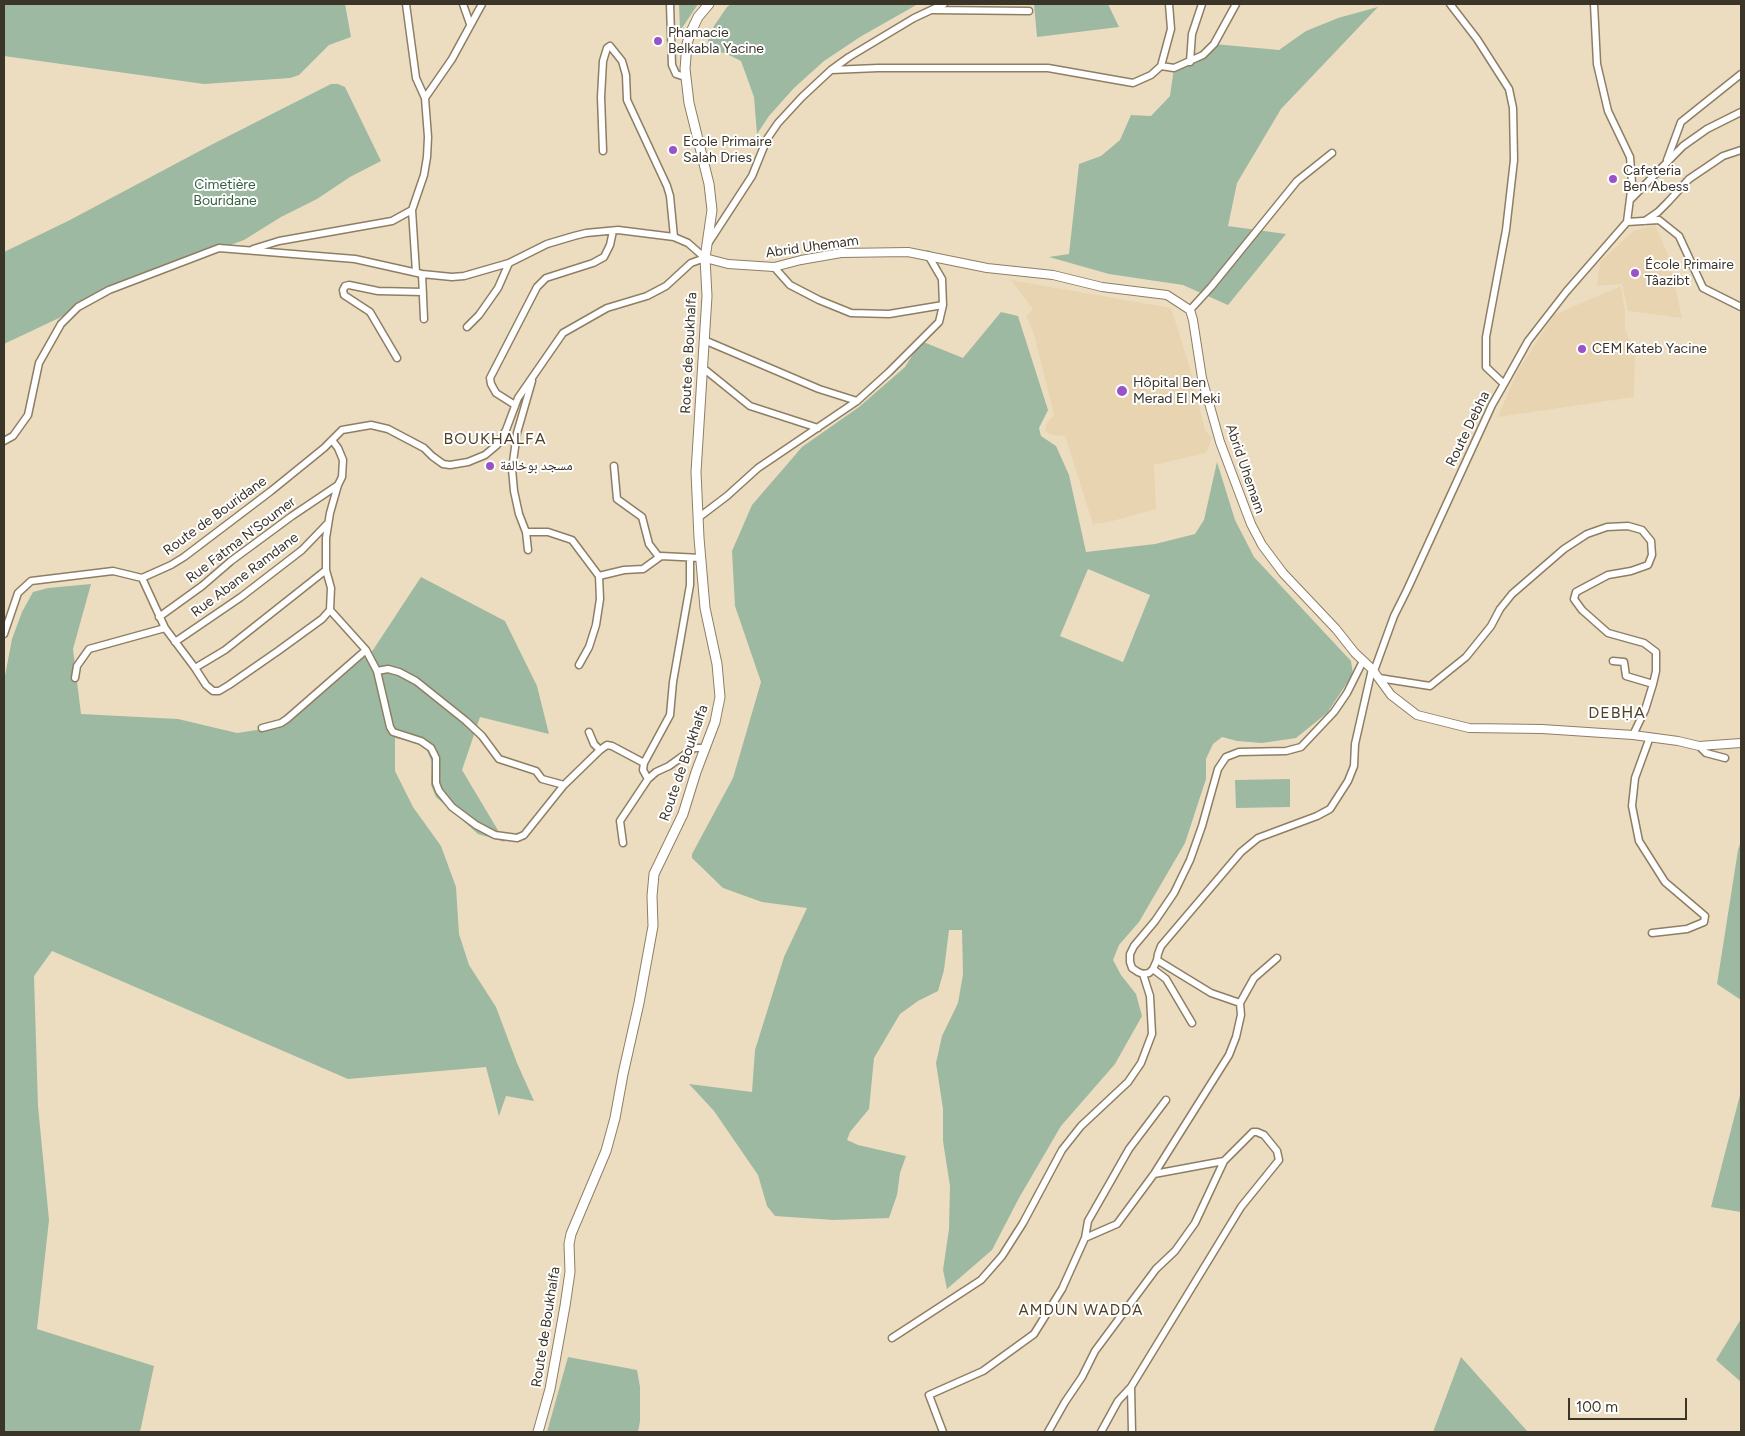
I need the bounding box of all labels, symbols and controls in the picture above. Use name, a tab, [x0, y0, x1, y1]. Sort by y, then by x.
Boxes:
place label: Phamacie Belkabla Yacine	[668, 25, 764, 58]
marker: Phamacie Belkabla Yacine	[652, 35, 664, 47]
place label: Ecole Primaire Salah Dries	[683, 134, 772, 166]
marker: Ecole Primaire Salah Dries	[667, 144, 679, 156]
place label: Cafeteria Ben Abess	[1623, 163, 1689, 196]
marker: Cafeteria Ben Abess	[1607, 173, 1619, 185]
park label: Cimetière Bouridane	[193, 177, 257, 210]
street label: Abrid Uhemam	[764, 232, 860, 262]
place label: École Primaire Tâazibt	[1645, 257, 1734, 290]
marker: École Primaire Tâazibt	[1629, 267, 1641, 279]
street label: Route de Boukhalfa	[677, 292, 701, 414]
place label: CEM Kateb Yacine	[1592, 341, 1707, 357]
marker: CEM Kateb Yacine	[1576, 343, 1588, 355]
place label: Hôpital Ben Merad El Meki	[1133, 375, 1220, 408]
marker: Hôpital Ben Merad El Meki	[1115, 384, 1129, 398]
street label: Route Debha	[1443, 389, 1493, 469]
street label: Abrid Uhemam	[1222, 422, 1268, 516]
district label: BOUKHALFA	[442, 429, 548, 449]
place label: مسجد بوخالفة	[500, 458, 573, 474]
marker: مسجد بوخالفة	[484, 460, 496, 472]
street label: Route de Bouridane	[160, 473, 270, 559]
street label: Rue Fatma N'Soumer	[183, 493, 299, 587]
street label: Rue Abane Ramdane	[188, 529, 302, 621]
street label: Route de Boukhalfa	[656, 703, 712, 823]
district label: DEBḤA	[1588, 703, 1646, 723]
street label: Route de Boukhalfa	[528, 1265, 564, 1389]
district label: AMDUN WADDA	[1017, 1302, 1145, 1320]
scale bar	[1570, 1388, 1689, 1420]
text: 100 m	[1576, 1398, 1618, 1416]

